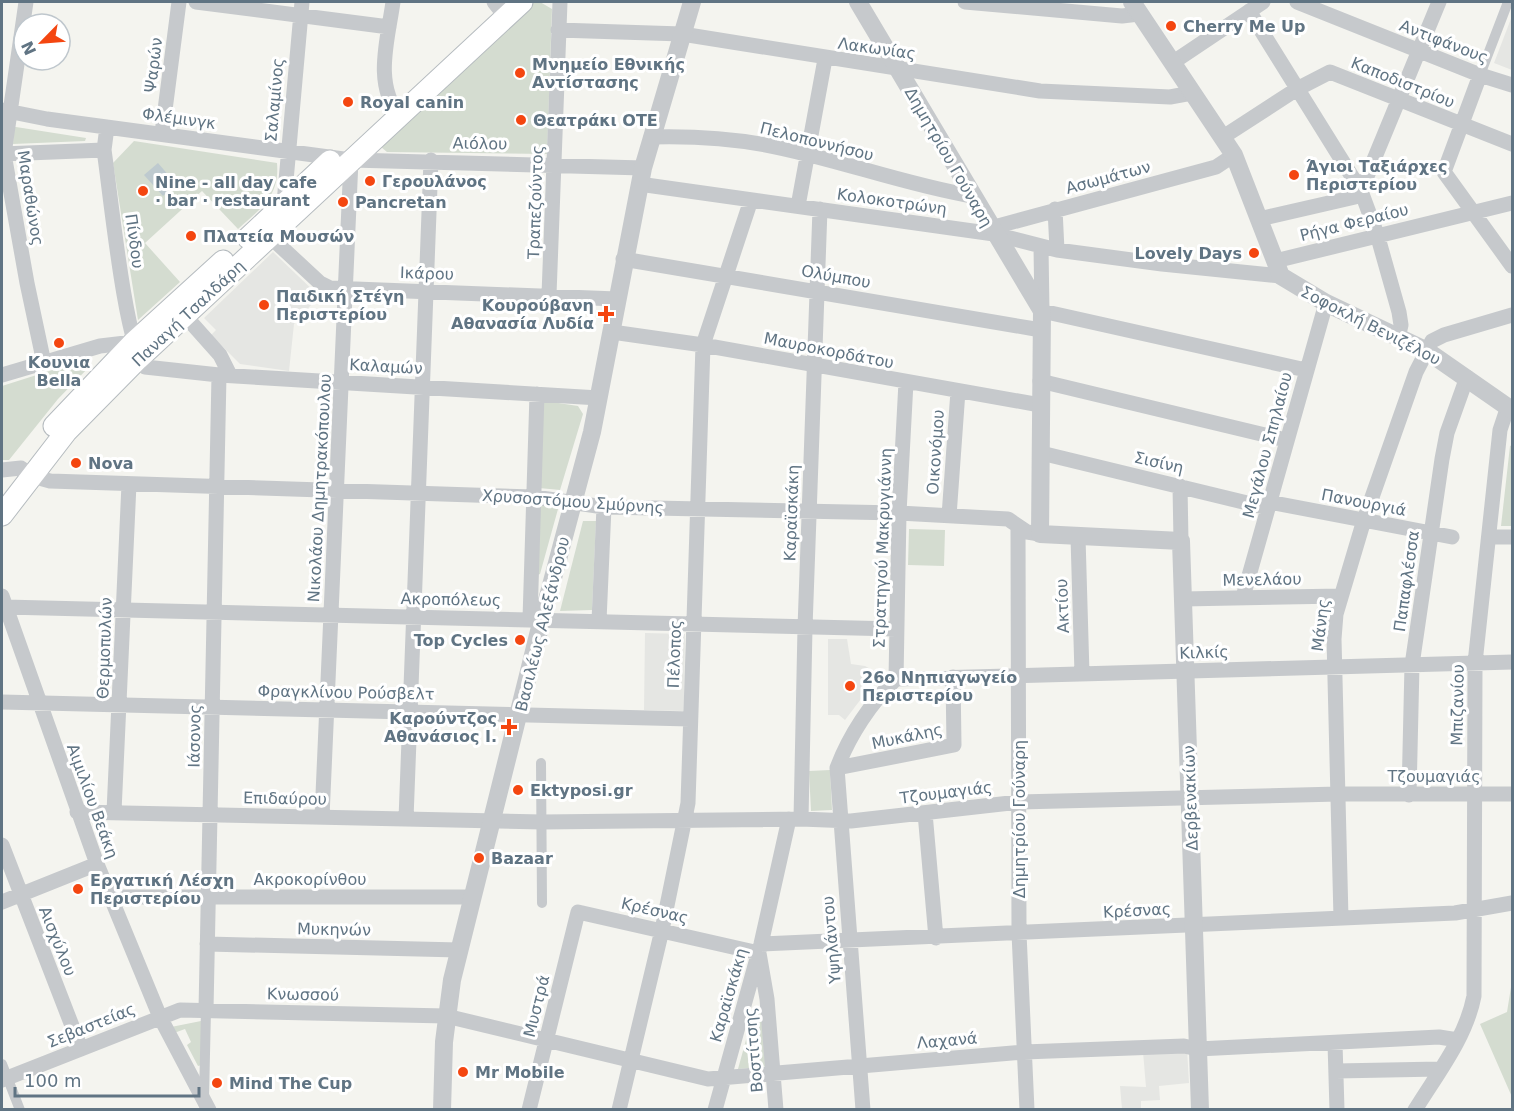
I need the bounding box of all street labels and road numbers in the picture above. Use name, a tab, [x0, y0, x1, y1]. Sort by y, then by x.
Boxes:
street label: Αντιφάνους	[1397, 16, 1491, 67]
street label: Λακωνίας	[837, 34, 917, 63]
street label: Ψαρών	[141, 36, 166, 94]
street label: Καποδιστρίου	[1348, 53, 1457, 112]
street label: Σαλαμίνος	[261, 57, 288, 143]
street label: Δημητρίου Γούναρη	[901, 84, 996, 231]
street label: Φλέμινγκ	[141, 104, 218, 133]
street label: Πελοποννήσου	[758, 118, 876, 165]
street label: Αιόλου	[452, 134, 507, 153]
street label: Τραπεζούντος	[524, 145, 547, 260]
street label: Μαραθώνος	[14, 149, 47, 247]
street label: Ασωμάτων	[1064, 157, 1153, 198]
street label: Κολοκοτρώνη	[836, 184, 948, 219]
street label: Ρήγα Φεραίου	[1298, 200, 1410, 245]
street label: Πίνδου	[121, 212, 148, 270]
street label: Παναγή Τσαλδάρη	[128, 256, 249, 371]
street label: Ολύμπου	[800, 261, 872, 292]
street label: Ικάρου	[400, 263, 454, 284]
street label: Σοφοκλή Βενιζέλου	[1298, 282, 1444, 369]
street label: Μαυροκορδάτου	[762, 329, 895, 372]
street label: Καλαμών	[349, 355, 423, 378]
street label: Μεγάλου Σπηλαίου	[1239, 370, 1296, 520]
street label: Νικολάου Δημητρακόπουλου	[304, 373, 335, 603]
street label: Οικονόμου	[923, 409, 948, 495]
street label: Στρατηγού Μακρυγιάννη	[870, 448, 895, 649]
street label: Σισίνη	[1132, 448, 1185, 477]
street label: Καραϊσκάκη	[780, 464, 803, 562]
street label: Πανουργιά	[1320, 485, 1408, 520]
street label: Χρυσοστόμου Σμύρνης	[481, 486, 665, 517]
street label: Παπαφλέσσα	[1390, 529, 1423, 633]
street label: Βασιλέως Αλεξάνδρου	[512, 535, 573, 714]
street label: Μενελάου	[1222, 569, 1302, 590]
street label: Ακτίου	[1052, 578, 1073, 634]
street label: Ακροπόλεως	[401, 589, 501, 610]
street label: Θερμοπυλών	[93, 597, 116, 699]
street label: Μάνης	[1308, 598, 1333, 652]
street label: Πέλοπος	[664, 619, 685, 689]
street label: Κιλκίς	[1179, 642, 1229, 663]
street label: Μπιζανίου	[1447, 664, 1468, 746]
street label: Φραγκλίνου Ρούσβελτ	[257, 681, 435, 704]
street label: Ιάσονος	[184, 704, 205, 768]
street label: Μυκάλης	[870, 720, 944, 753]
street label: Δημητρίου Γούναρη	[1010, 740, 1029, 898]
street label: Αιμιλίου Βεάκη	[63, 741, 122, 861]
street label: Δερβενακίων	[1179, 745, 1202, 851]
street label: Τζουμαγιάς	[1386, 767, 1481, 786]
street label: Τζουμαγιάς	[898, 777, 993, 808]
street label: Επιδαύρου	[243, 788, 327, 809]
street label: Ακροκορίνθου	[254, 870, 366, 889]
street label: Κρέσνας	[619, 894, 690, 927]
street label: Υψηλάντου	[818, 895, 845, 986]
street label: Κρέσνας	[1102, 899, 1172, 922]
street label: Αισχύλου	[35, 904, 80, 979]
street label: Μυκηνών	[297, 919, 371, 940]
street label: Καραϊσκάκη	[706, 946, 751, 1044]
street label: Μυστρά	[520, 973, 553, 1039]
street label: Κνωσσού	[267, 984, 339, 1005]
street label: Σεβαστείας	[44, 999, 138, 1052]
street label: Βοστίτσης	[740, 1007, 767, 1093]
street label: Λαχανά	[916, 1028, 978, 1053]

